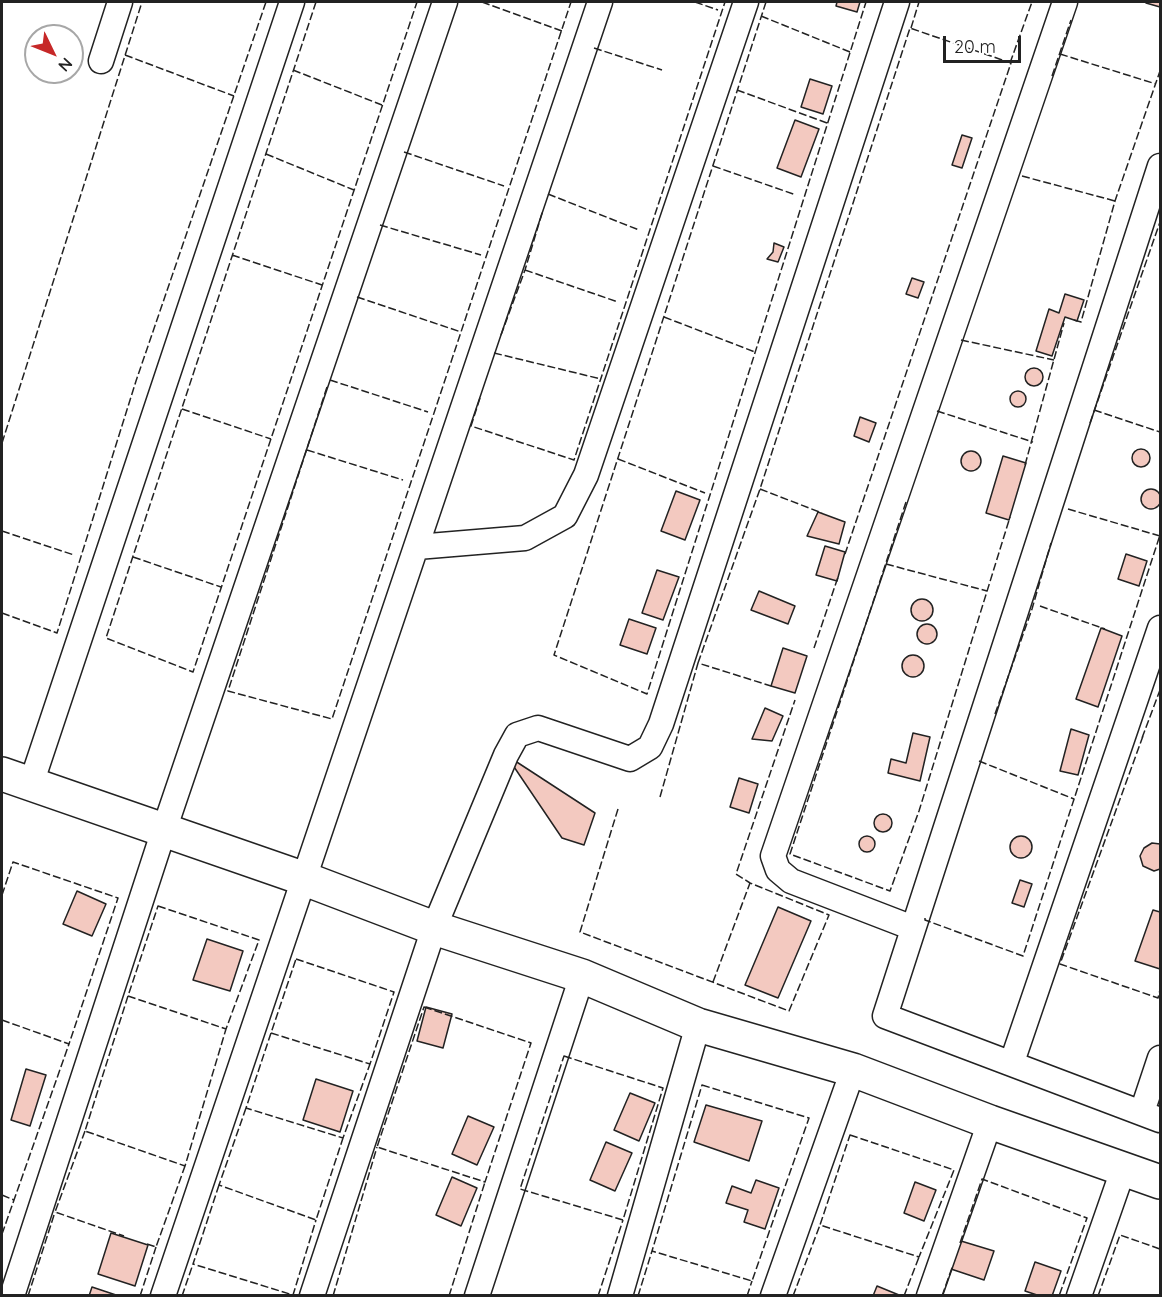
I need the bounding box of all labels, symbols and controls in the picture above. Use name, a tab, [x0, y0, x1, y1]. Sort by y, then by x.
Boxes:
north arrow	[24, 24, 84, 84]
scale bar	[946, 24, 1024, 62]
text: 20 m	[954, 35, 996, 58]
text: N	[54, 54, 77, 76]

